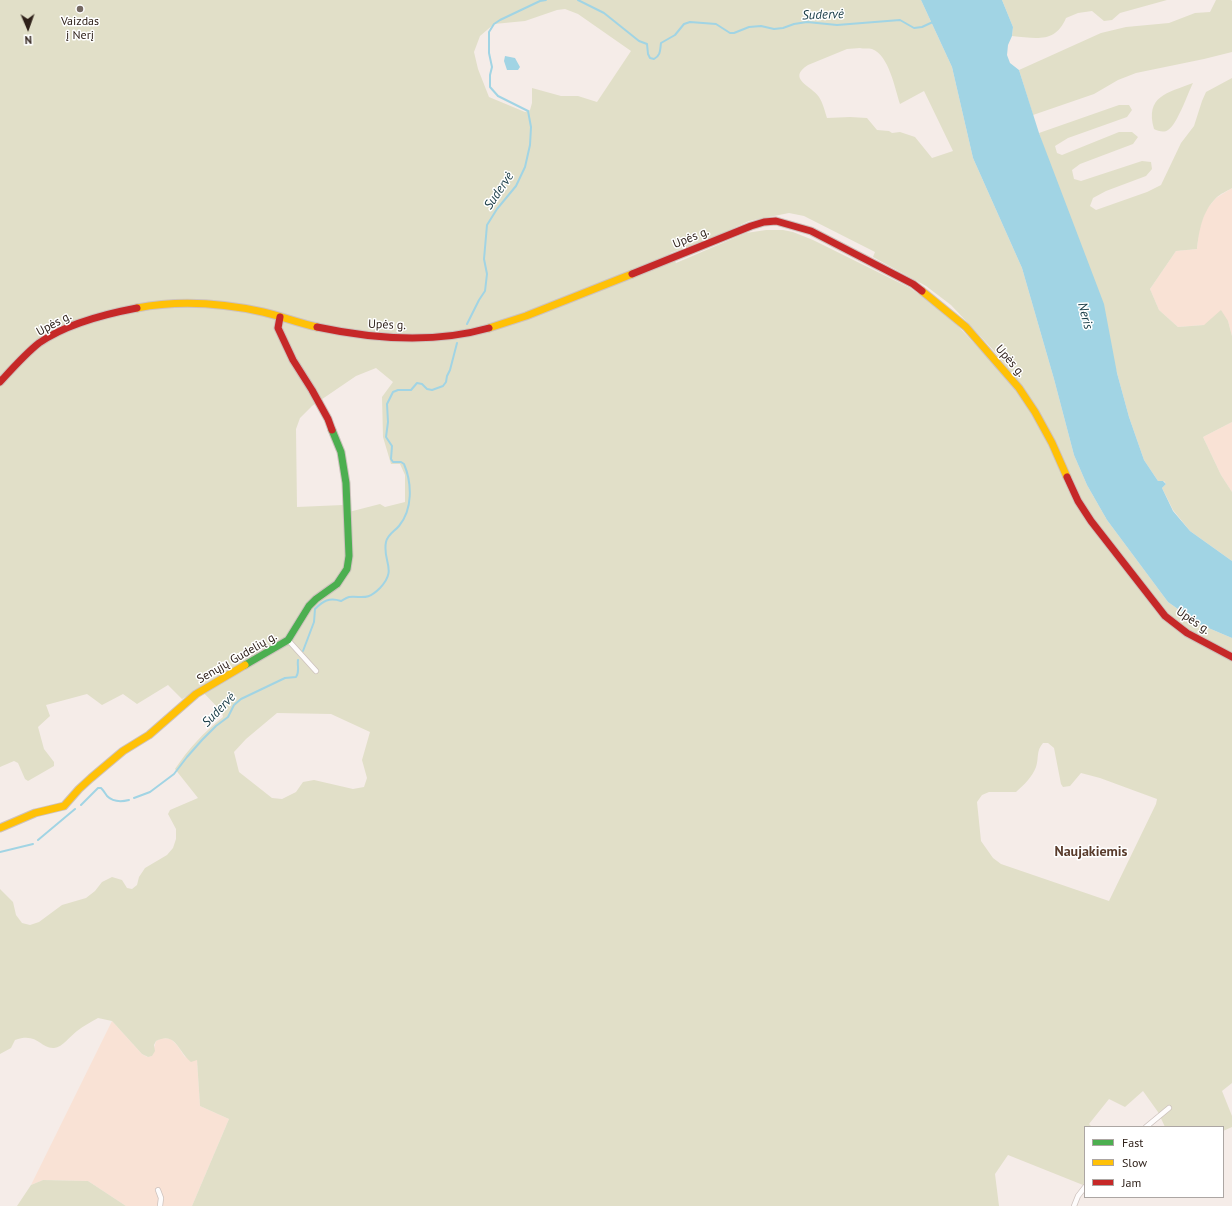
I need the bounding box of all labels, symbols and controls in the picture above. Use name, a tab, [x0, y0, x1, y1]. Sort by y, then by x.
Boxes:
marker: Vaizdas į Nerį	[75, 4, 85, 14]
water label: Sudervė	[802, 6, 844, 24]
north arrow	[8, 8, 48, 48]
place label: Vaizdas į Nerį	[61, 15, 99, 43]
text: N	[25, 33, 32, 47]
water label: Sudervė	[481, 169, 517, 213]
street label: Upės g.	[671, 224, 711, 252]
water label: Neris	[1074, 301, 1096, 331]
street label: Upės g.	[34, 309, 74, 339]
street label: Upės g.	[368, 317, 406, 333]
street label: Upės g.	[992, 342, 1028, 380]
street label: Upės g.	[1173, 604, 1213, 638]
street label: Senųjų Gudelių g.	[194, 629, 280, 687]
water label: Sudervė	[199, 690, 239, 730]
district label: Naujakiemis	[1054, 844, 1128, 860]
legend	[1084, 1126, 1224, 1198]
text: Fast	[1122, 1135, 1143, 1150]
text: Slow	[1122, 1155, 1147, 1170]
text: Jam	[1122, 1175, 1141, 1190]

